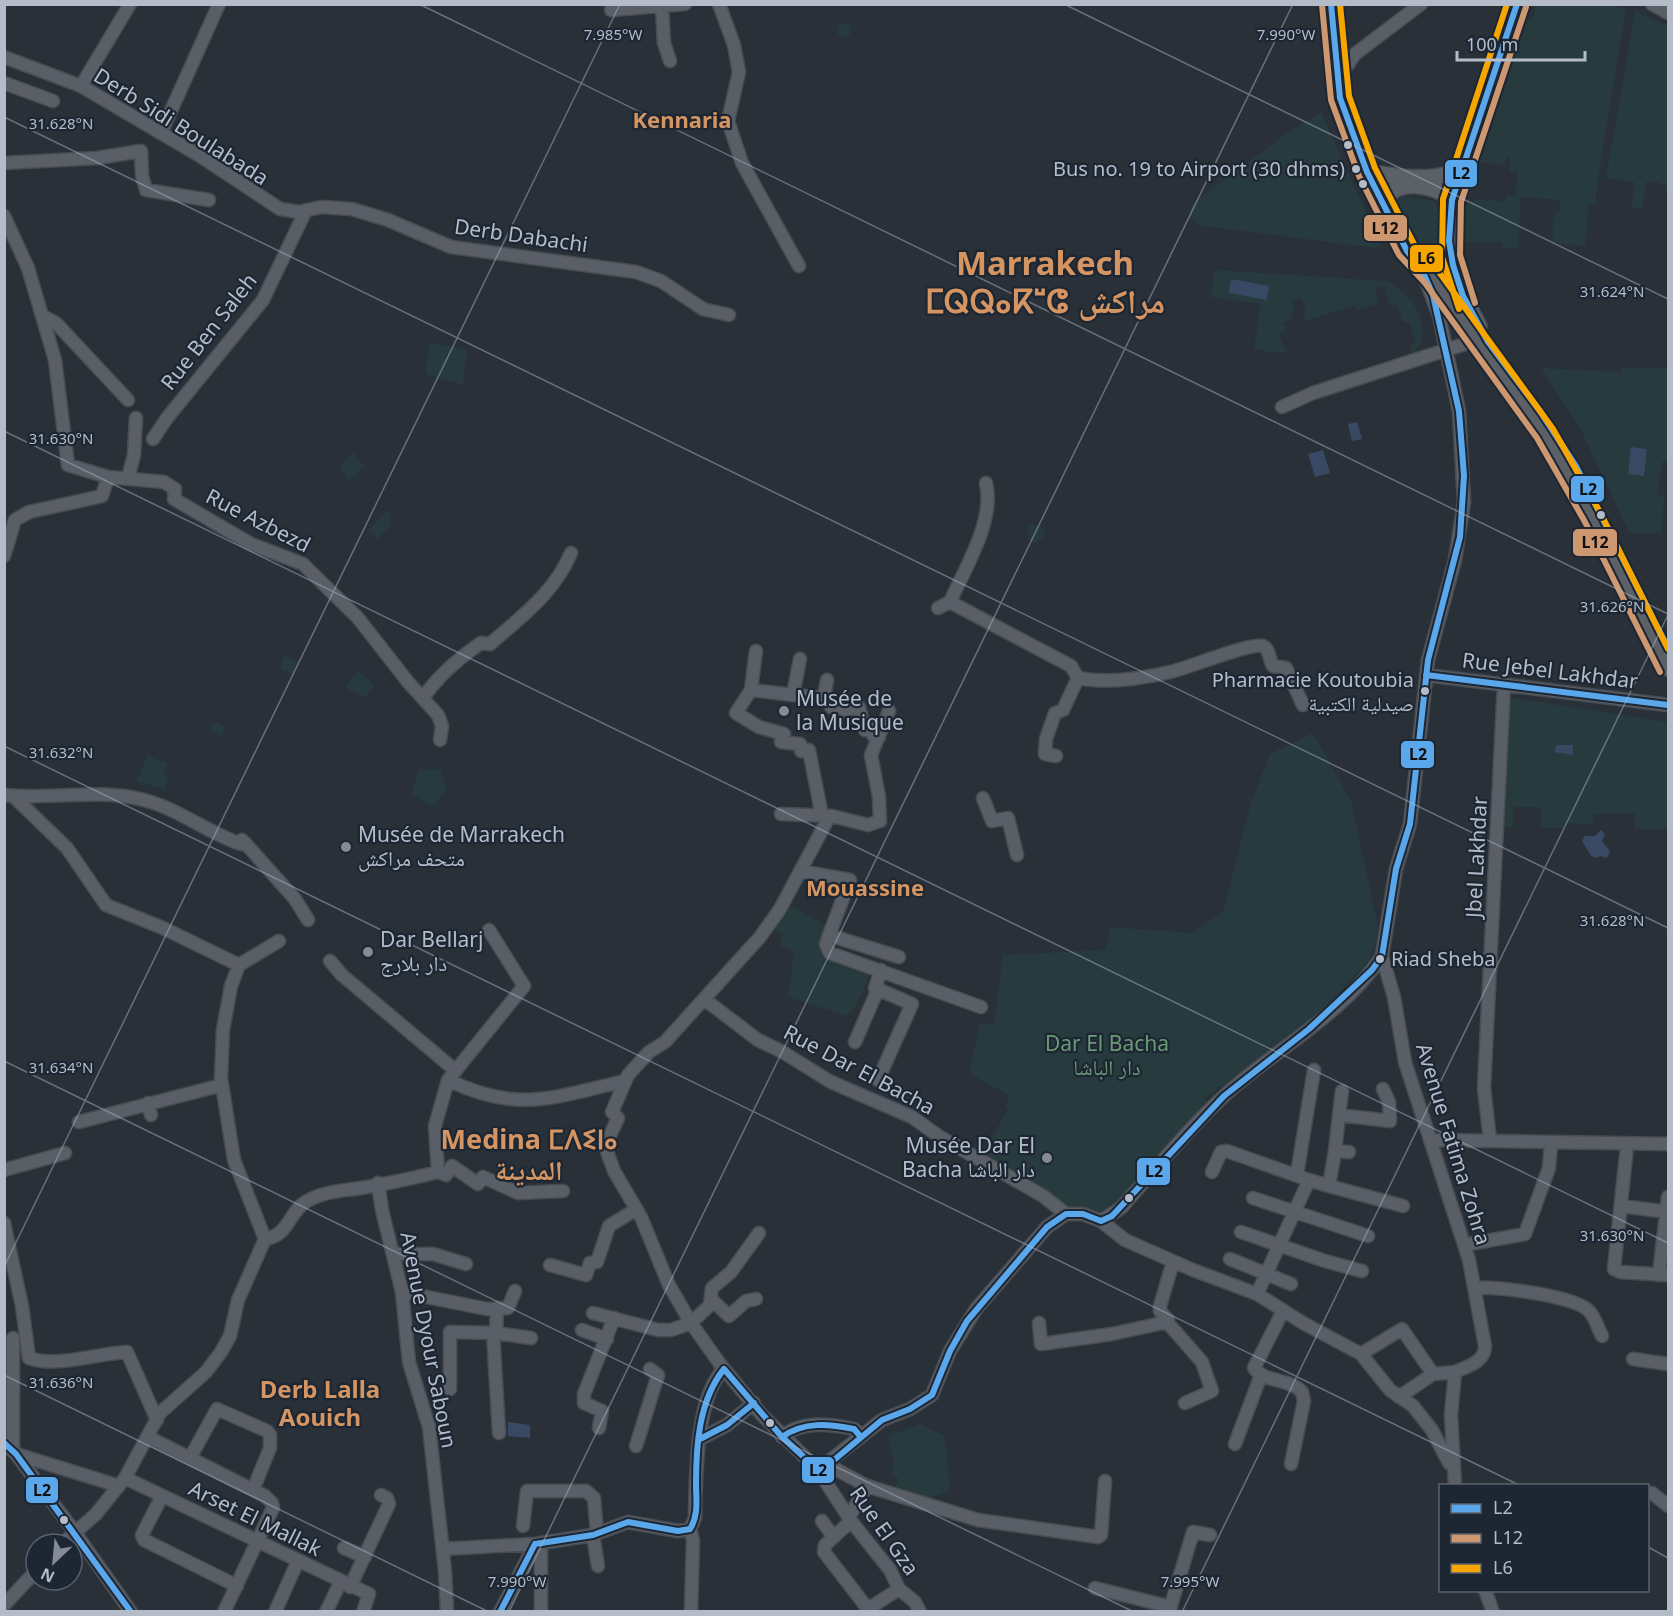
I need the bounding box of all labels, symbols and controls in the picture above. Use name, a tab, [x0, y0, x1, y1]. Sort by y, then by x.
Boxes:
text: 7.985°W	[584, 24, 642, 44]
text: 7.990°W	[1257, 24, 1315, 44]
scale bar	[1457, 24, 1584, 62]
text: 100 m	[1466, 32, 1518, 56]
street label: Derb Sidi Boulabada	[89, 61, 274, 191]
district label: Kennaria	[632, 104, 732, 134]
text: 31.628°N	[29, 113, 93, 133]
unlabelled marker	[1342, 139, 1354, 151]
place label: Bus no. 19 to Airport (30 dhms)	[1053, 155, 1345, 182]
line badge: L2	[1444, 159, 1478, 188]
text: L2	[1452, 162, 1470, 184]
marker: Bus no. 19 to Airport (30 dhms)	[1350, 163, 1362, 175]
unlabelled marker	[1357, 178, 1369, 190]
street label: Derb Dabachi	[453, 212, 590, 258]
line badge: L12	[1363, 214, 1408, 242]
text: L12	[1371, 217, 1399, 239]
district label: Marrakech ⵎⵕⵕⴰⴽⵯⵛ مراكش	[925, 240, 1165, 323]
line badge: L6	[1409, 244, 1444, 273]
text: L6	[1417, 247, 1435, 269]
street label: Rue Ben Saleh	[154, 267, 263, 395]
text: 31.624°N	[1580, 281, 1644, 301]
text: 31.630°N	[29, 428, 93, 448]
line badge: L2	[1570, 475, 1605, 503]
text: L2	[1579, 478, 1597, 500]
street label: Rue Azbezd	[201, 482, 316, 558]
unlabelled marker	[1595, 509, 1607, 521]
line badge: L12	[1572, 528, 1618, 557]
text: L12	[1581, 531, 1609, 553]
text: 31.626°N	[1580, 596, 1644, 616]
street label: Rue Jebel Lakhdar	[1461, 645, 1640, 695]
place label: Pharmacie Koutoubia صيدلية الكتبية	[1212, 666, 1414, 717]
place label: Musée de la Musique	[796, 684, 904, 736]
marker: Pharmacie Koutoubia صيدلية الكتبية	[1419, 685, 1431, 697]
marker: Musée de la Musique	[777, 704, 791, 718]
line badge: L2	[1400, 740, 1435, 769]
text: 31.632°N	[29, 742, 93, 762]
text: L2	[1409, 743, 1427, 765]
street label: Jbel Lakhdar	[1459, 795, 1493, 920]
place label: Musée de Marrakech متحف مراكش	[358, 820, 565, 872]
marker: Musée de Marrakech متحف مراكش	[339, 840, 353, 854]
district label: Mouassine	[806, 872, 924, 902]
text: 31.628°N	[1580, 910, 1644, 930]
place label: Dar Bellarj دار بلارج	[380, 925, 483, 977]
marker: Dar Bellarj دار بلارج	[361, 945, 375, 959]
place label: Riad Sheba	[1391, 945, 1495, 972]
marker: Riad Sheba	[1374, 953, 1386, 965]
street label: Rue Dar El Bacha	[779, 1017, 940, 1121]
park label: Dar El Bacha دار الباشا	[1045, 1029, 1169, 1081]
street label: Avenue Fatima Zohra	[1410, 1039, 1498, 1248]
text: 31.634°N	[29, 1057, 93, 1077]
district label: Medina ⵎⴷⵉⵏⴰ المدينة	[441, 1120, 617, 1188]
place label: Musée Dar El Bacha دار الباشا	[902, 1131, 1035, 1183]
marker: Musée Dar El Bacha دار الباشا	[1040, 1151, 1054, 1165]
line badge: L2	[1136, 1157, 1171, 1186]
text: L2	[1145, 1160, 1163, 1182]
unlabelled marker	[1123, 1192, 1135, 1204]
text: 31.630°N	[1580, 1225, 1644, 1245]
street label: Avenue Dyour Saboun	[394, 1229, 464, 1450]
text: 31.636°N	[29, 1372, 93, 1392]
district label: Derb Lalla Aouich	[260, 1372, 380, 1433]
unlabelled marker	[764, 1417, 776, 1429]
line badge: L2	[801, 1456, 835, 1484]
text: L2	[809, 1459, 827, 1481]
street label: Arset El Mallak	[184, 1474, 327, 1563]
line badge: L2	[25, 1476, 59, 1504]
text: L2	[33, 1479, 51, 1501]
street label: Rue El Gza	[844, 1480, 926, 1581]
legend	[1439, 1484, 1649, 1592]
text: L2	[1493, 1495, 1513, 1519]
unlabelled marker	[58, 1514, 70, 1526]
text: L12	[1493, 1525, 1523, 1549]
north arrow	[24, 1532, 84, 1592]
text: L6	[1493, 1555, 1513, 1579]
text: N	[37, 1563, 58, 1588]
text: 7.990°W	[488, 1571, 546, 1591]
text: 7.995°W	[1161, 1571, 1219, 1591]

